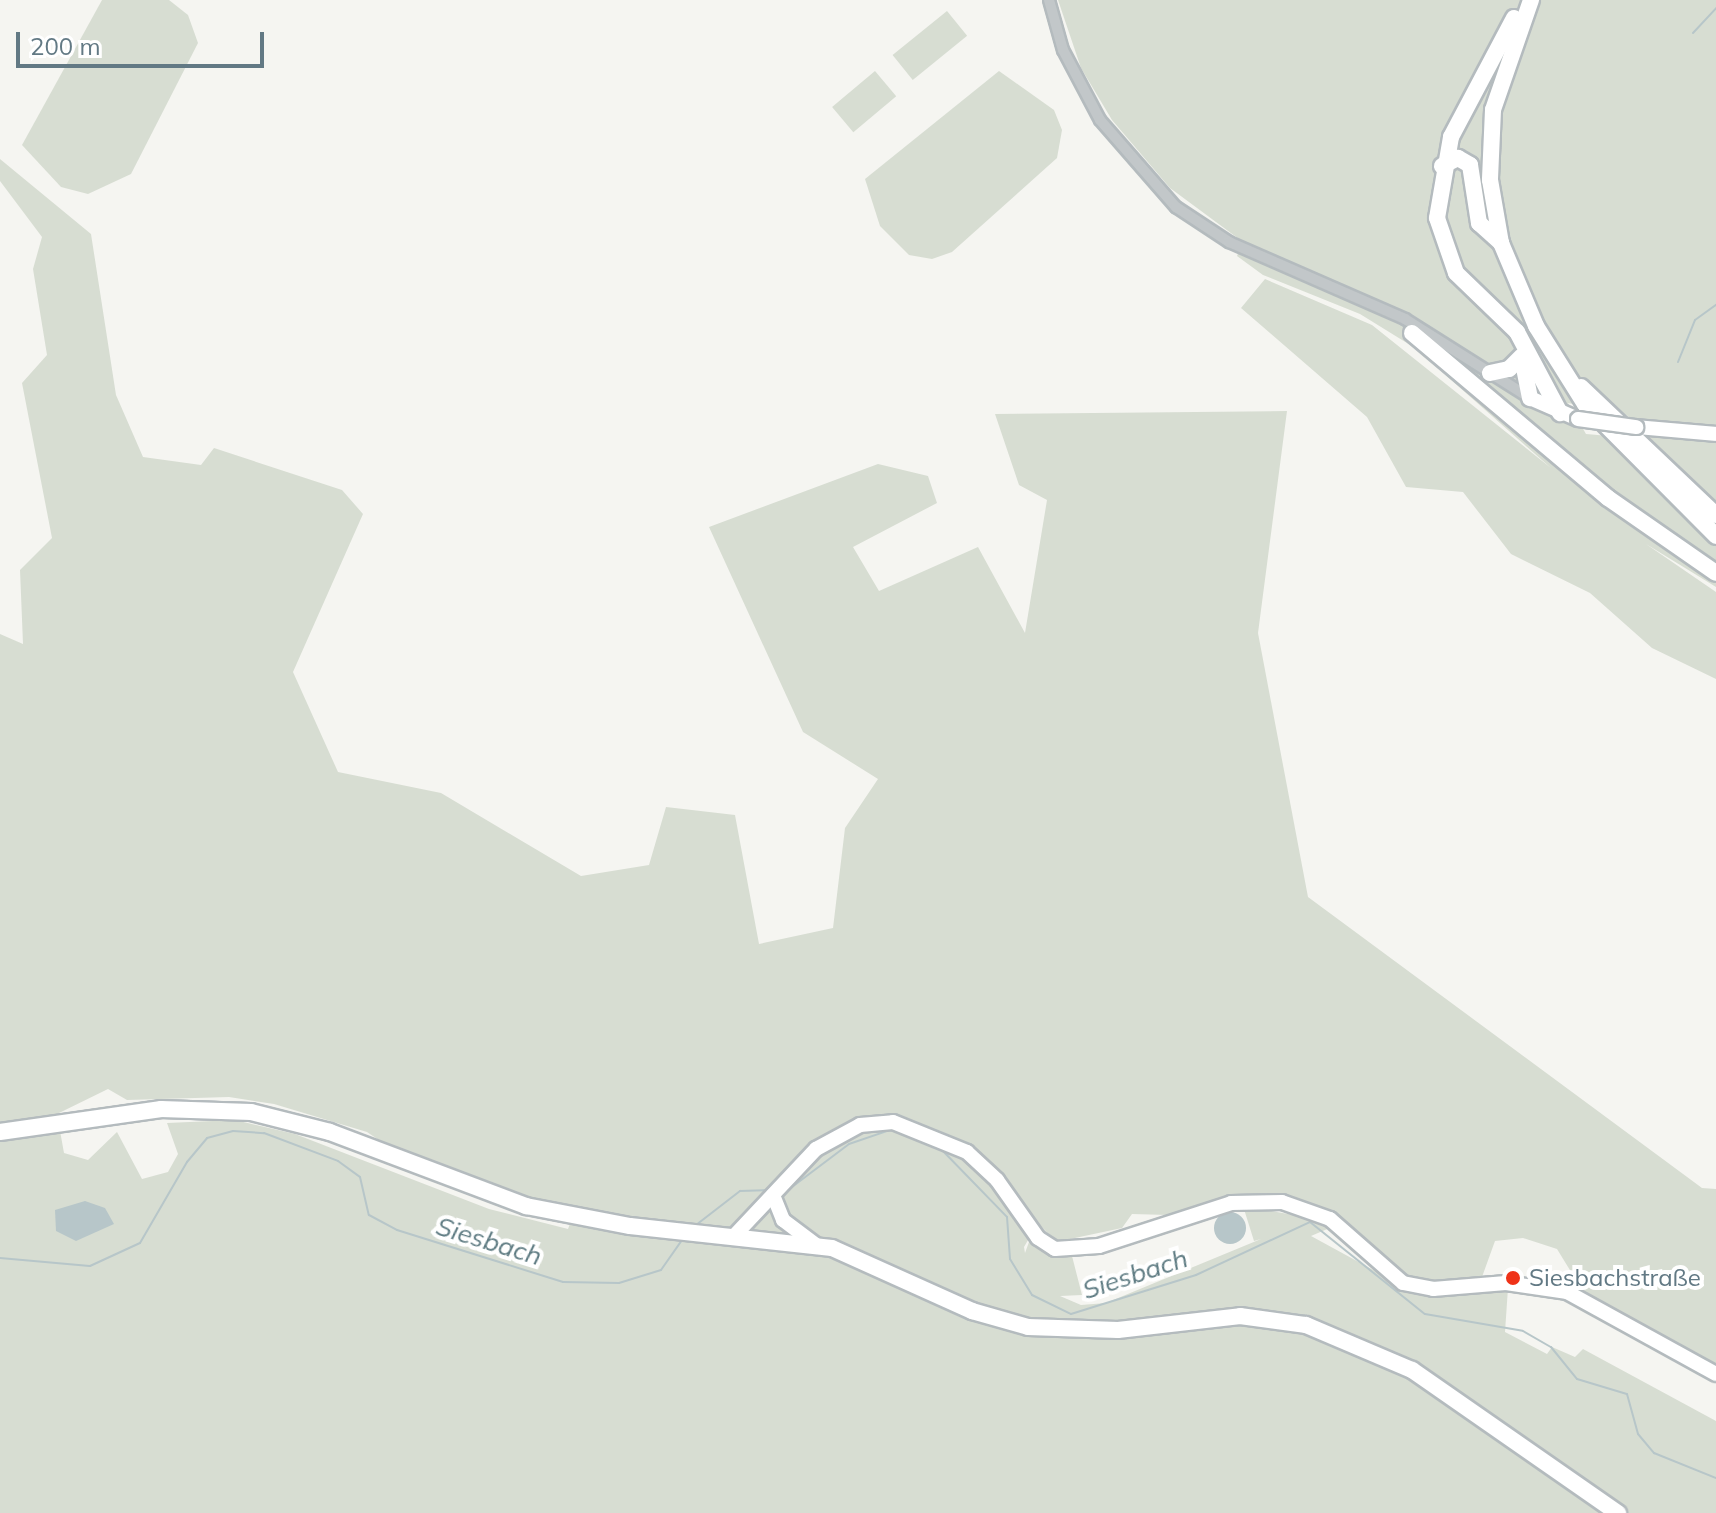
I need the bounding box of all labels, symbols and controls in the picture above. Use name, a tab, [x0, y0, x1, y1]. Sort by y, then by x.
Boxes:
scale bar	[20, 16, 268, 66]
text: 200 m	[30, 31, 101, 61]
water label: Siesbach	[432, 1210, 546, 1272]
water label: Siesbach	[1078, 1242, 1192, 1306]
place label: Siesbachstraße	[1529, 1264, 1701, 1292]
marker: Siesbachstraße	[1504, 1269, 1522, 1287]

